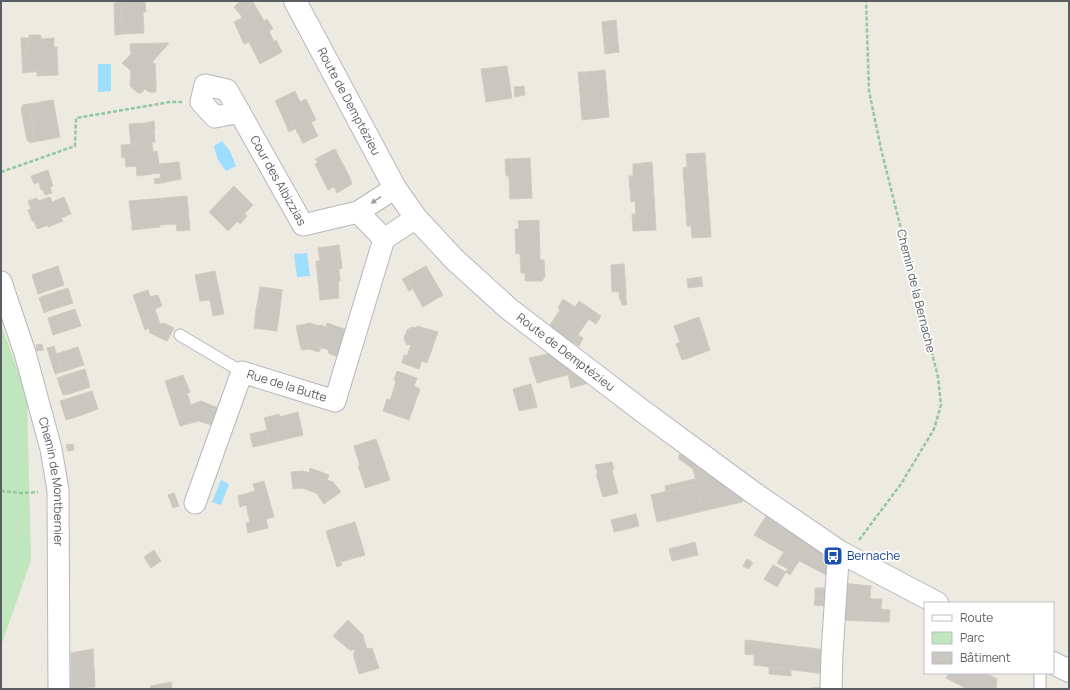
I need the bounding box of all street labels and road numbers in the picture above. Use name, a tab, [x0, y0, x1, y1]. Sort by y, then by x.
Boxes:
street label: Route de Demptézieu	[313, 44, 385, 158]
street label: Cour des Albizzias	[246, 132, 311, 229]
street label: Chemin de la Bernache	[893, 227, 940, 354]
street label: Route de Demptézieu	[513, 309, 618, 395]
street label: Rue de la Butte	[245, 365, 329, 406]
street label: Chemin de Montbernier	[35, 415, 67, 547]

